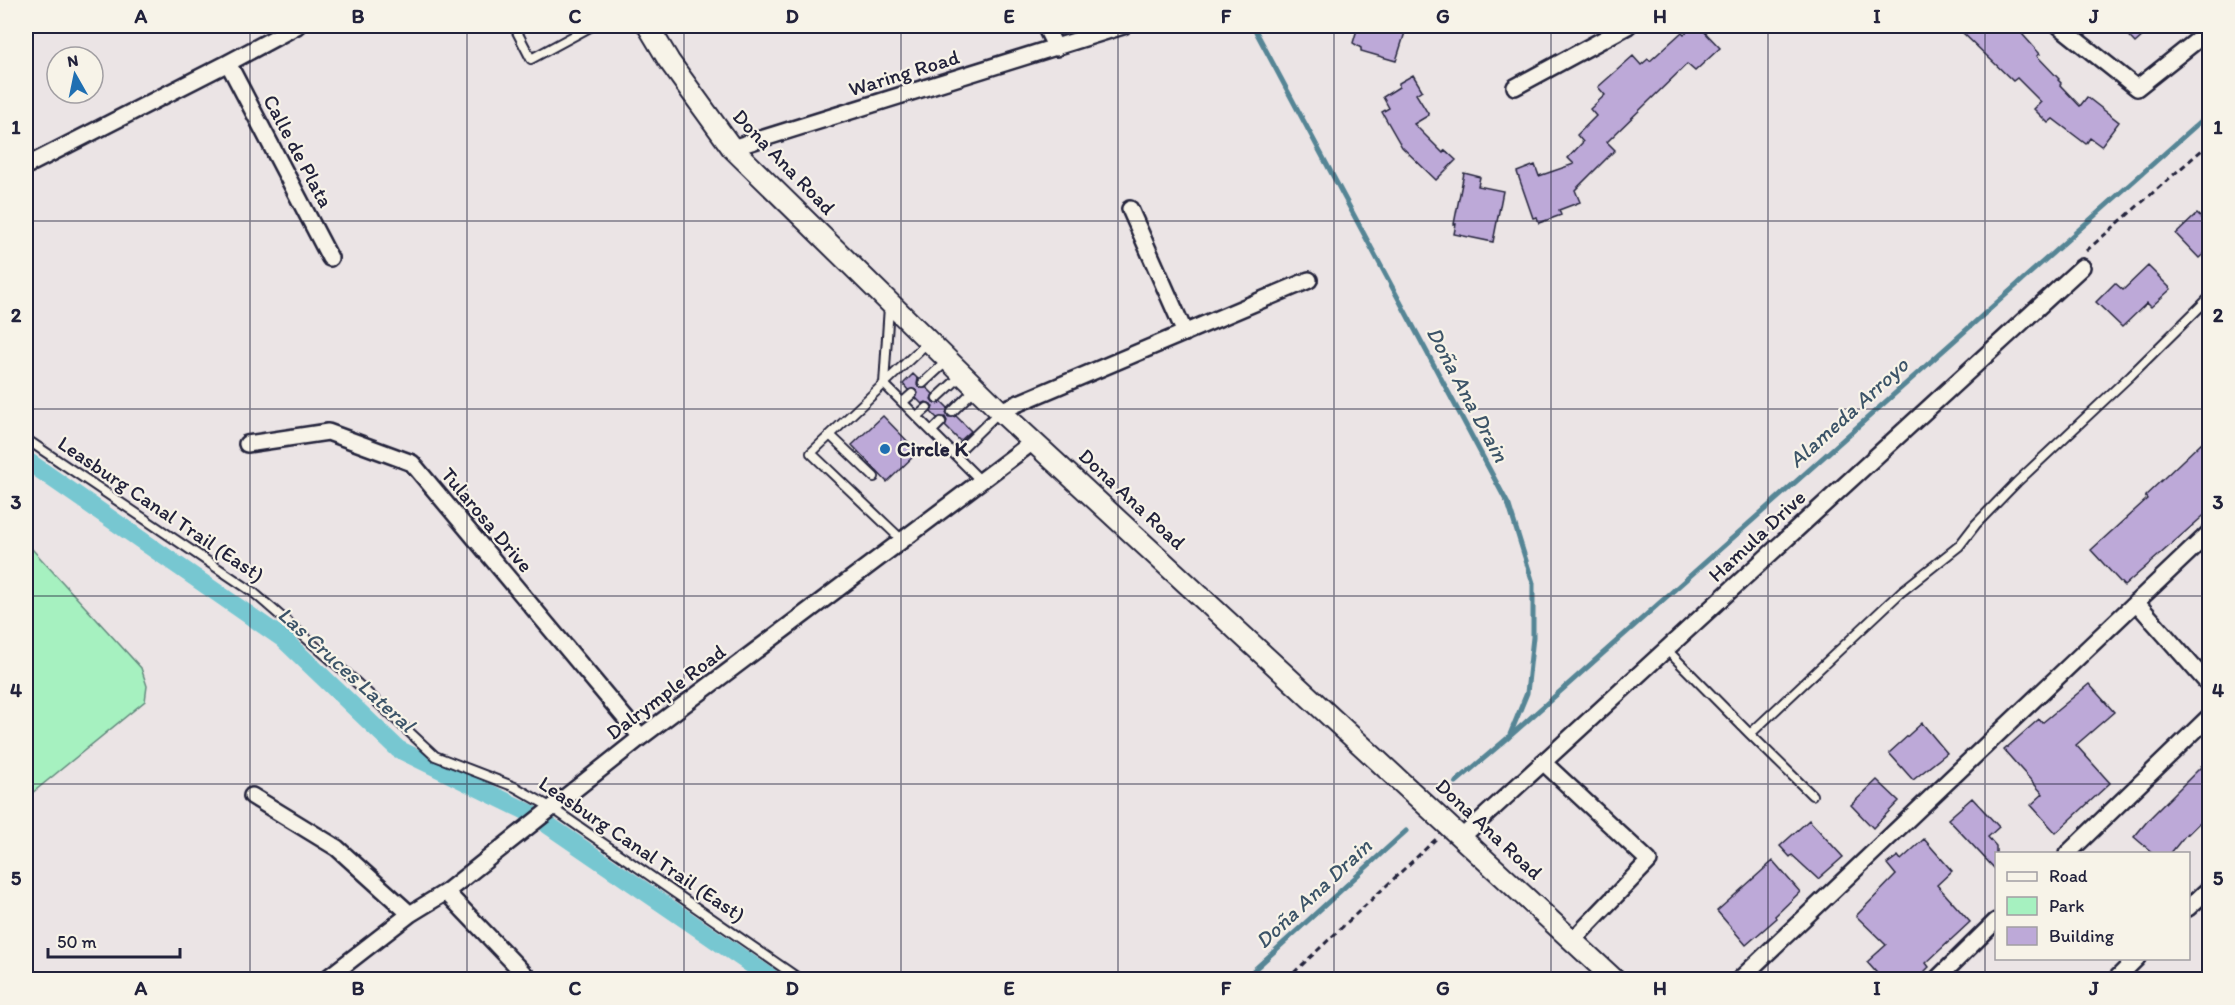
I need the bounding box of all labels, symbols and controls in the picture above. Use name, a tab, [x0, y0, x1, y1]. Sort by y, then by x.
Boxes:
text: A	[134, 4, 148, 28]
text: B	[352, 4, 365, 28]
text: C	[569, 4, 582, 28]
text: D	[785, 4, 799, 28]
text: E	[1003, 4, 1015, 28]
text: F	[1221, 4, 1232, 28]
text: G	[1436, 4, 1450, 28]
text: H	[1653, 4, 1667, 28]
text: I	[1873, 4, 1881, 28]
text: J	[2088, 4, 2099, 28]
street label: Waring Road	[845, 44, 963, 101]
north arrow	[45, 45, 105, 105]
text: N	[66, 50, 80, 71]
street label: Calle de Plata	[258, 90, 339, 212]
street label: Dona Ana Road	[728, 104, 841, 220]
text: 1	[11, 115, 21, 139]
text: 1	[2213, 115, 2223, 139]
text: 2	[11, 303, 22, 327]
text: 2	[2213, 303, 2224, 327]
water label: Doña Ana Drain	[1421, 322, 1515, 467]
water label: Alameda Arroyo	[1783, 351, 1915, 473]
street label: Leasburg Canal Trail (East)	[53, 430, 269, 587]
place label: Circle K	[897, 436, 968, 461]
marker: Circle K	[878, 442, 892, 456]
street label: Dona Ana Road	[1074, 443, 1191, 555]
street label: Tularosa Drive	[436, 462, 539, 577]
street label: Hamula Drive	[1703, 484, 1810, 587]
text: 3	[11, 490, 22, 514]
text: 3	[2213, 490, 2224, 514]
water label: Las Cruces Lateral	[273, 601, 422, 739]
street label: Dalrymple Road	[601, 638, 731, 745]
text: 4	[10, 678, 22, 702]
text: 4	[2212, 678, 2224, 702]
street label: Leasburg Canal Trail (East)	[534, 770, 750, 927]
street label: Dona Ana Road	[1431, 773, 1548, 885]
water label: Doña Ana Drain	[1250, 832, 1378, 954]
legend	[1995, 852, 2190, 960]
text: Road	[2049, 865, 2088, 887]
text: 5	[11, 866, 22, 890]
text: 5	[2213, 866, 2224, 890]
text: Park	[2049, 895, 2084, 917]
scale bar	[48, 921, 180, 959]
text: Building	[2049, 925, 2115, 947]
text: 50 m	[57, 931, 97, 953]
text: A	[134, 976, 148, 1000]
text: B	[352, 976, 365, 1000]
text: C	[569, 976, 582, 1000]
text: D	[785, 976, 799, 1000]
text: E	[1003, 976, 1015, 1000]
text: F	[1221, 976, 1232, 1000]
text: G	[1436, 976, 1450, 1000]
text: H	[1653, 976, 1667, 1000]
text: I	[1873, 976, 1881, 1000]
text: J	[2088, 976, 2099, 1000]

